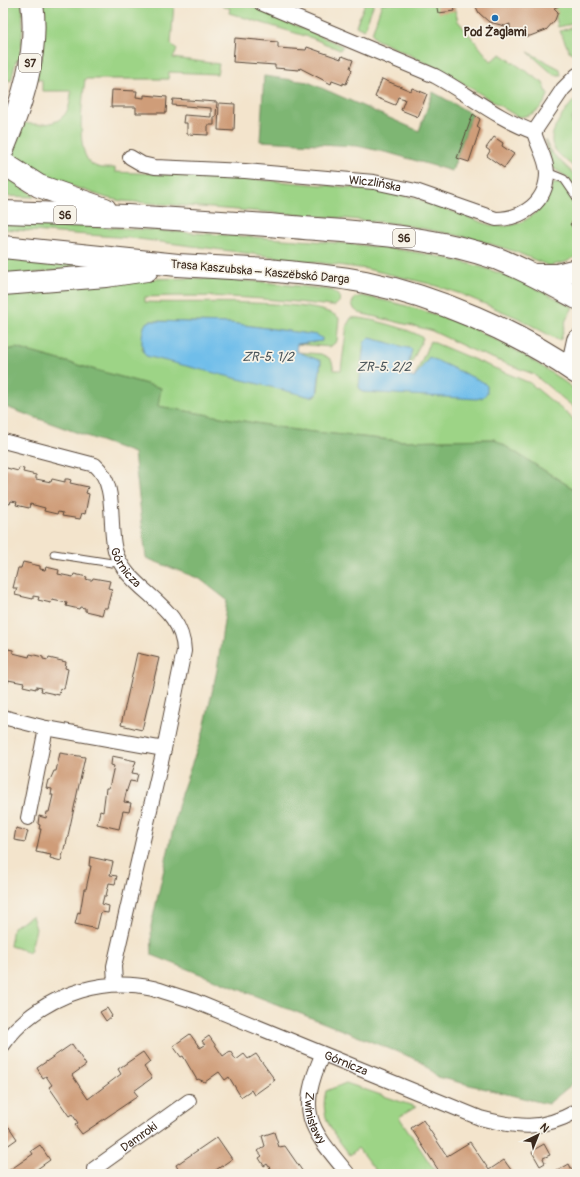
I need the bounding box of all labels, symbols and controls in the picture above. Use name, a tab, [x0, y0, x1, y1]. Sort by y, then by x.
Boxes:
marker: Pod Żaglami	[490, 13, 500, 23]
place label: Pod Żaglami	[464, 24, 526, 40]
road number: S7	[19, 54, 41, 72]
street label: Wiczlińska	[348, 172, 403, 195]
road number: S6	[54, 206, 76, 224]
road number: S6	[393, 229, 415, 247]
street label: Trasa Kaszubska – Kaszëbskô Darga	[170, 257, 351, 287]
water label: ZR-5. 1/2	[242, 349, 296, 365]
water label: ZR-5. 2/2	[357, 359, 413, 375]
street label: Górnicza	[107, 546, 145, 591]
street label: Górnicza	[322, 1048, 370, 1079]
street label: Zwinisławy	[301, 1091, 329, 1147]
north arrow	[518, 1115, 558, 1155]
street label: Damroki	[118, 1119, 160, 1155]
text: N	[537, 1121, 552, 1136]

